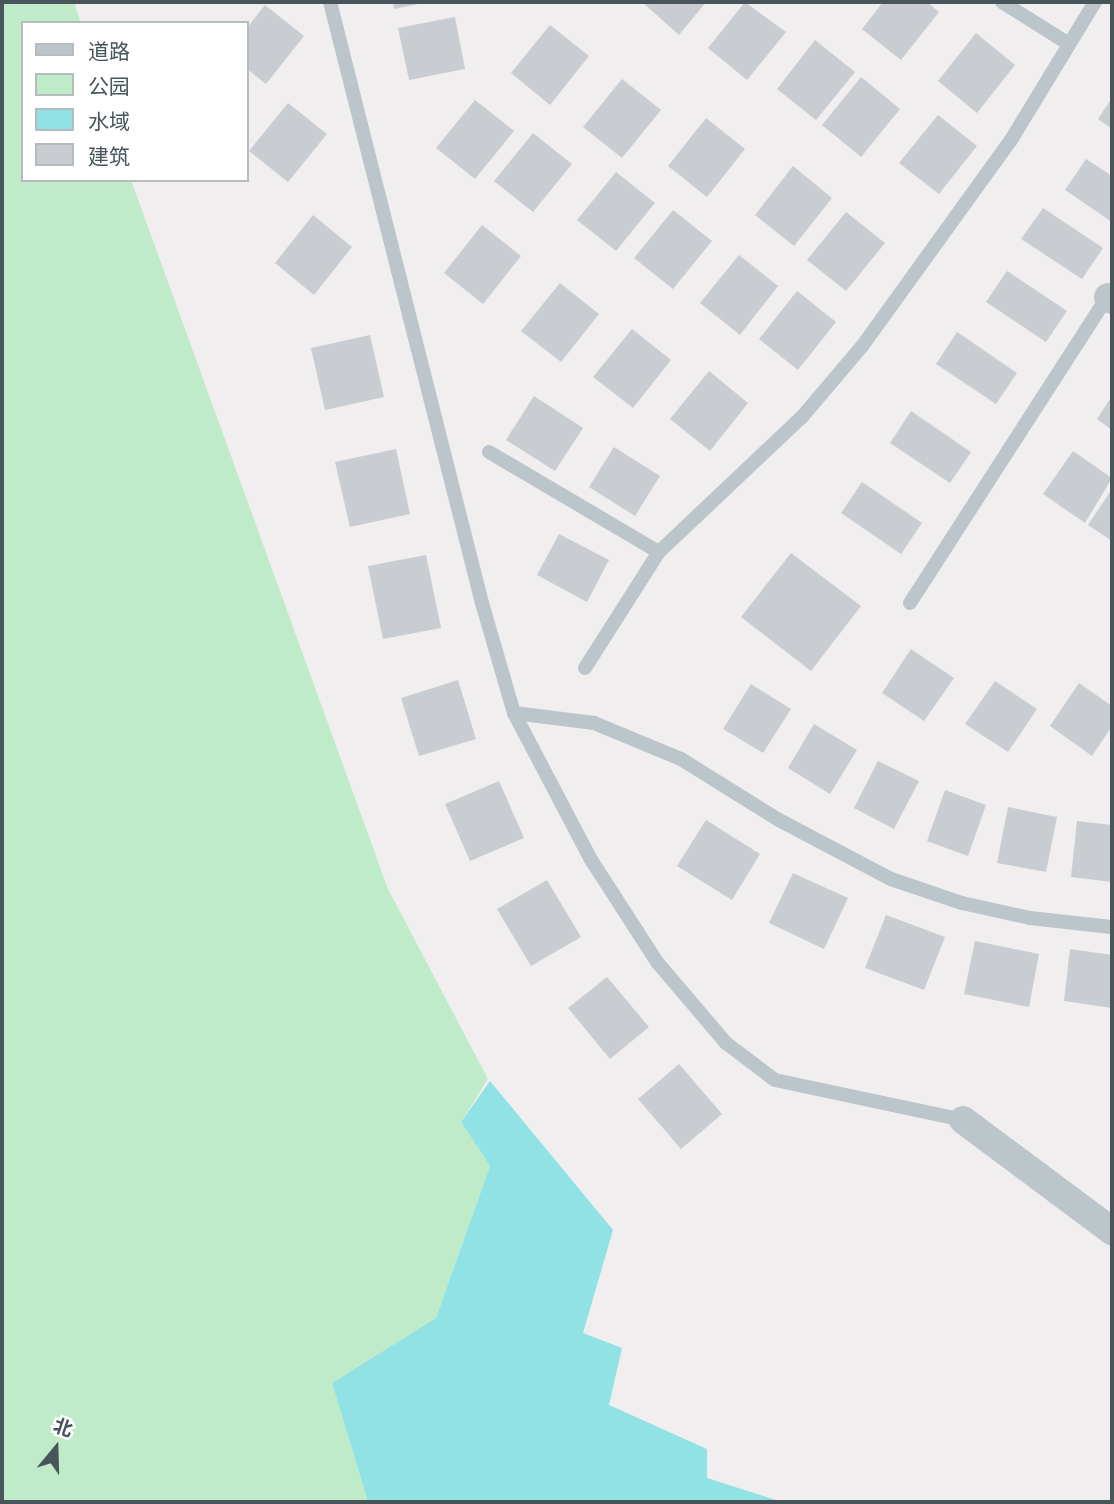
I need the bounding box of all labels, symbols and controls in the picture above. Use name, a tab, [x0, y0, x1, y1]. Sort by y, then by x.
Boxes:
legend	[21, 21, 248, 182]
text: 道路	[88, 40, 130, 65]
text: 公园	[88, 75, 130, 100]
text: 水域	[88, 110, 130, 135]
text: 建筑	[88, 145, 130, 170]
north arrow	[21, 1413, 91, 1483]
text: 北	[50, 1415, 75, 1442]

